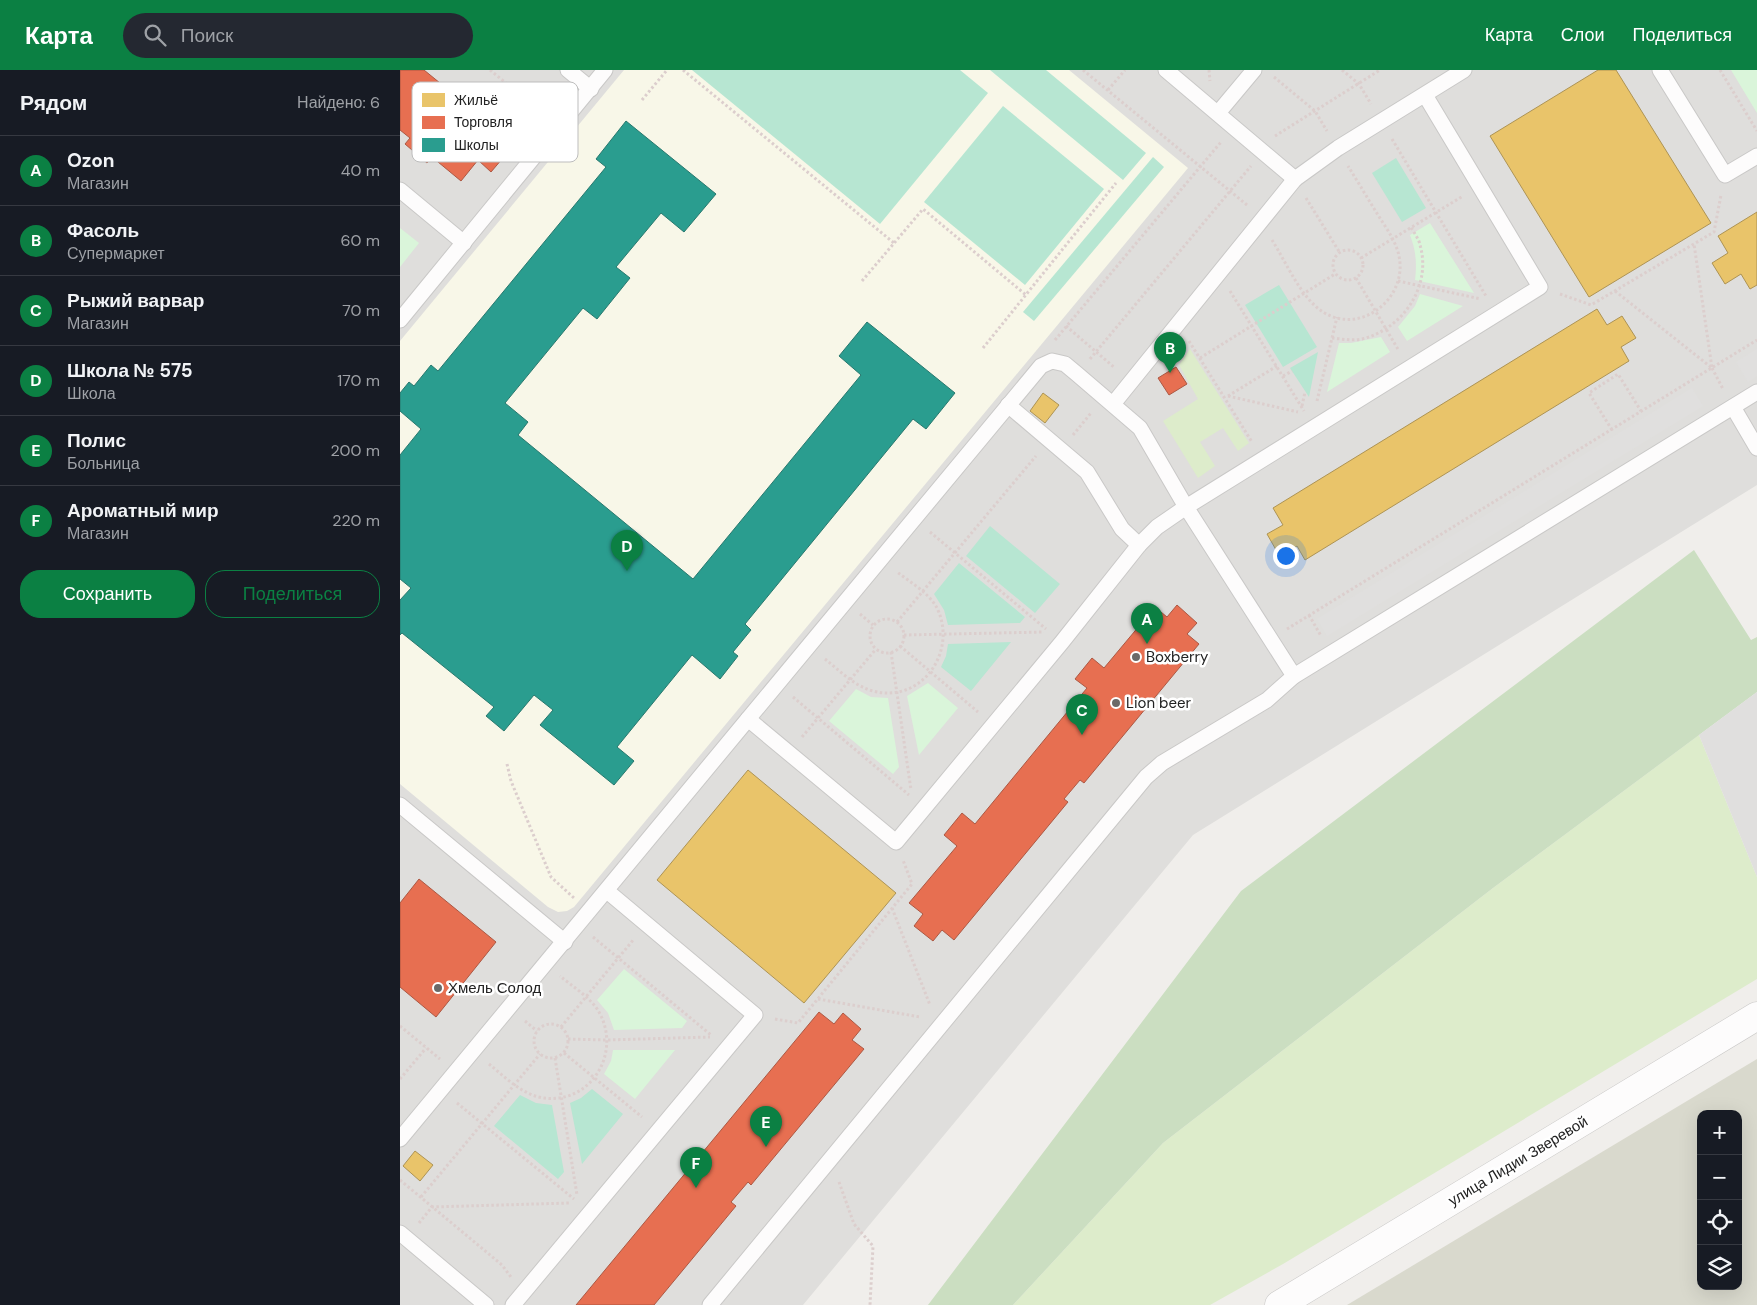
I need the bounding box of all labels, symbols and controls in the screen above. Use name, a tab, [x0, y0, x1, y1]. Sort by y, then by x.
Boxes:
search box	[123, 13, 473, 58]
text: Карта	[25, 20, 93, 51]
icon: search	[141, 21, 169, 49]
text: Поиск	[181, 23, 233, 48]
text: Карта	[1485, 23, 1533, 47]
text: Слои	[1561, 23, 1605, 47]
text: Поделиться	[1633, 23, 1732, 47]
legend	[412, 82, 578, 162]
text: Рядом	[20, 89, 87, 117]
text: Жильё	[454, 91, 498, 109]
text: Найдено: 6	[297, 92, 380, 113]
text: Торговля	[454, 113, 512, 131]
text: Школы	[454, 136, 499, 154]
text: Ozon	[67, 148, 115, 173]
text: A	[30, 160, 42, 181]
text: 40 m	[341, 160, 380, 181]
text: Магазин	[67, 173, 129, 194]
text: Фасоль	[67, 218, 139, 243]
text: B	[31, 230, 41, 251]
text: 60 m	[340, 230, 380, 251]
text: Супермаркет	[67, 243, 165, 264]
text: Рыжий варвар	[67, 288, 204, 313]
text: C	[30, 300, 42, 321]
text: 70 m	[342, 300, 380, 321]
text: Магазин	[67, 313, 129, 334]
pin: B	[1154, 332, 1186, 373]
text: Школа № 575	[67, 358, 193, 383]
text: D	[30, 370, 42, 391]
text: 170 m	[337, 370, 380, 391]
text: Школа	[67, 383, 116, 404]
text: Полис	[67, 428, 126, 453]
text: E	[31, 440, 41, 461]
text: 200 m	[331, 440, 380, 461]
text: Больница	[67, 453, 140, 474]
text: Ароматный мир	[67, 498, 219, 523]
text: F	[32, 510, 40, 531]
text: 220 m	[332, 510, 380, 531]
text: Магазин	[67, 523, 129, 544]
pin: D	[611, 530, 643, 571]
your location	[1273, 543, 1299, 569]
button: Сохранить	[20, 570, 195, 618]
button: Поделиться	[205, 570, 380, 618]
pin: A	[1131, 603, 1163, 644]
place label: Boxberry	[1146, 647, 1209, 667]
marker: Boxberry	[1130, 651, 1142, 663]
place label: Lion beer	[1126, 693, 1191, 713]
pin: C	[1066, 694, 1098, 735]
marker: Lion beer	[1110, 697, 1122, 709]
place label: Хмель Солод	[448, 978, 541, 998]
marker: Хмель Солод	[432, 982, 444, 994]
pin: E	[750, 1106, 782, 1147]
map controls	[1697, 1110, 1742, 1290]
button: +	[1697, 1110, 1742, 1155]
street label: улица Лидии Зверевой	[1445, 1111, 1591, 1211]
pin: F	[680, 1147, 712, 1188]
button: −	[1697, 1155, 1742, 1200]
button: locate	[1697, 1200, 1742, 1245]
button: layers	[1697, 1245, 1742, 1290]

